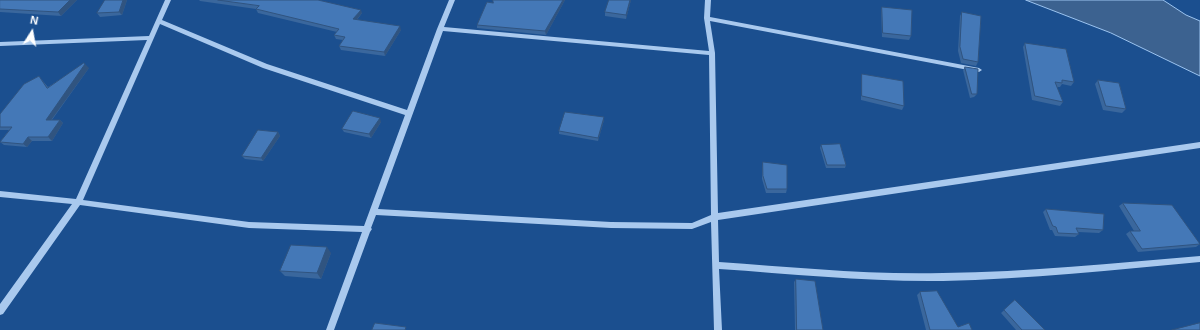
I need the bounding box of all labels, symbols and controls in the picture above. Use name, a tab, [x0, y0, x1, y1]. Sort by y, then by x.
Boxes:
north arrow	[12, 12, 52, 52]
text: N	[29, 14, 39, 27]

